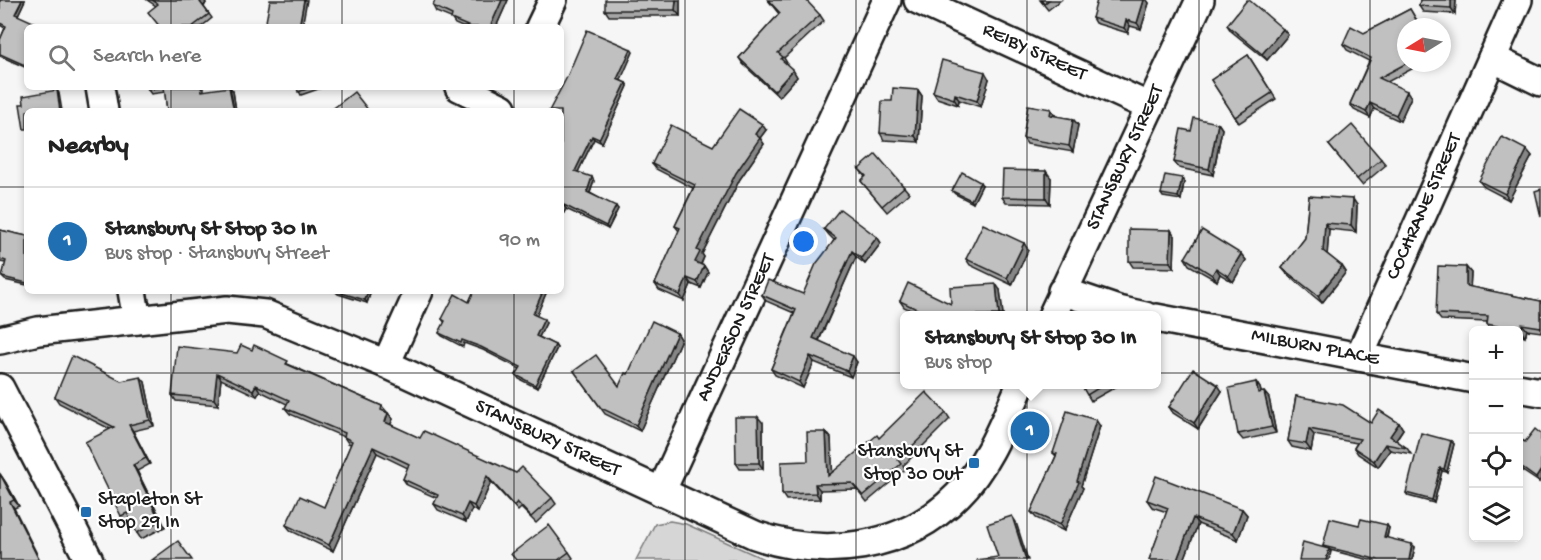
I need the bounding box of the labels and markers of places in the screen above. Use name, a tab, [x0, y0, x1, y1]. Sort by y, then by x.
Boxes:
pin: 1	[1010, 408, 1050, 454]
place label: Stansbury St Stop 30 Out	[858, 441, 964, 487]
marker: Stansbury St Stop 30 Out	[967, 456, 981, 470]
place label: Stapleton St Stop 29 In	[98, 489, 203, 535]
marker: Stapleton St Stop 29 In	[79, 505, 93, 519]

